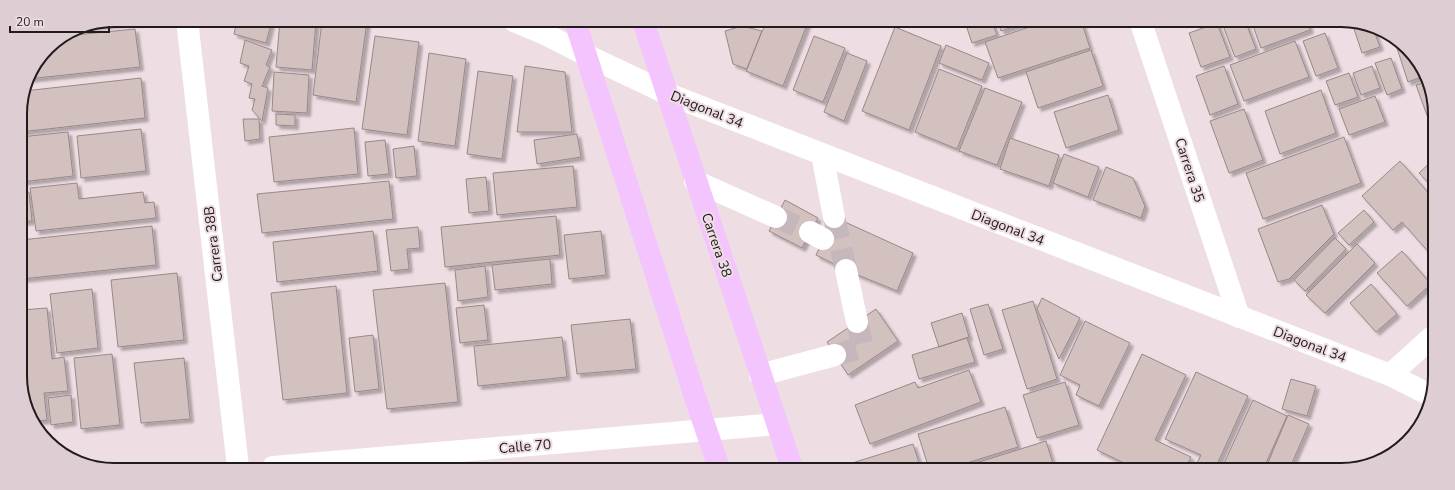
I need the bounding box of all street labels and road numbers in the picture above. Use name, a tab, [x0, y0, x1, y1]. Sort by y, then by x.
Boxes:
street label: Diagonal 34	[668, 86, 746, 133]
street label: Carrera 35	[1170, 135, 1209, 205]
street label: Carrera 38B	[199, 205, 228, 283]
street label: Diagonal 34	[968, 205, 1047, 250]
street label: Carrera 38	[697, 211, 736, 280]
street label: Diagonal 34	[1270, 322, 1349, 367]
street label: Calle 70	[498, 435, 552, 458]

